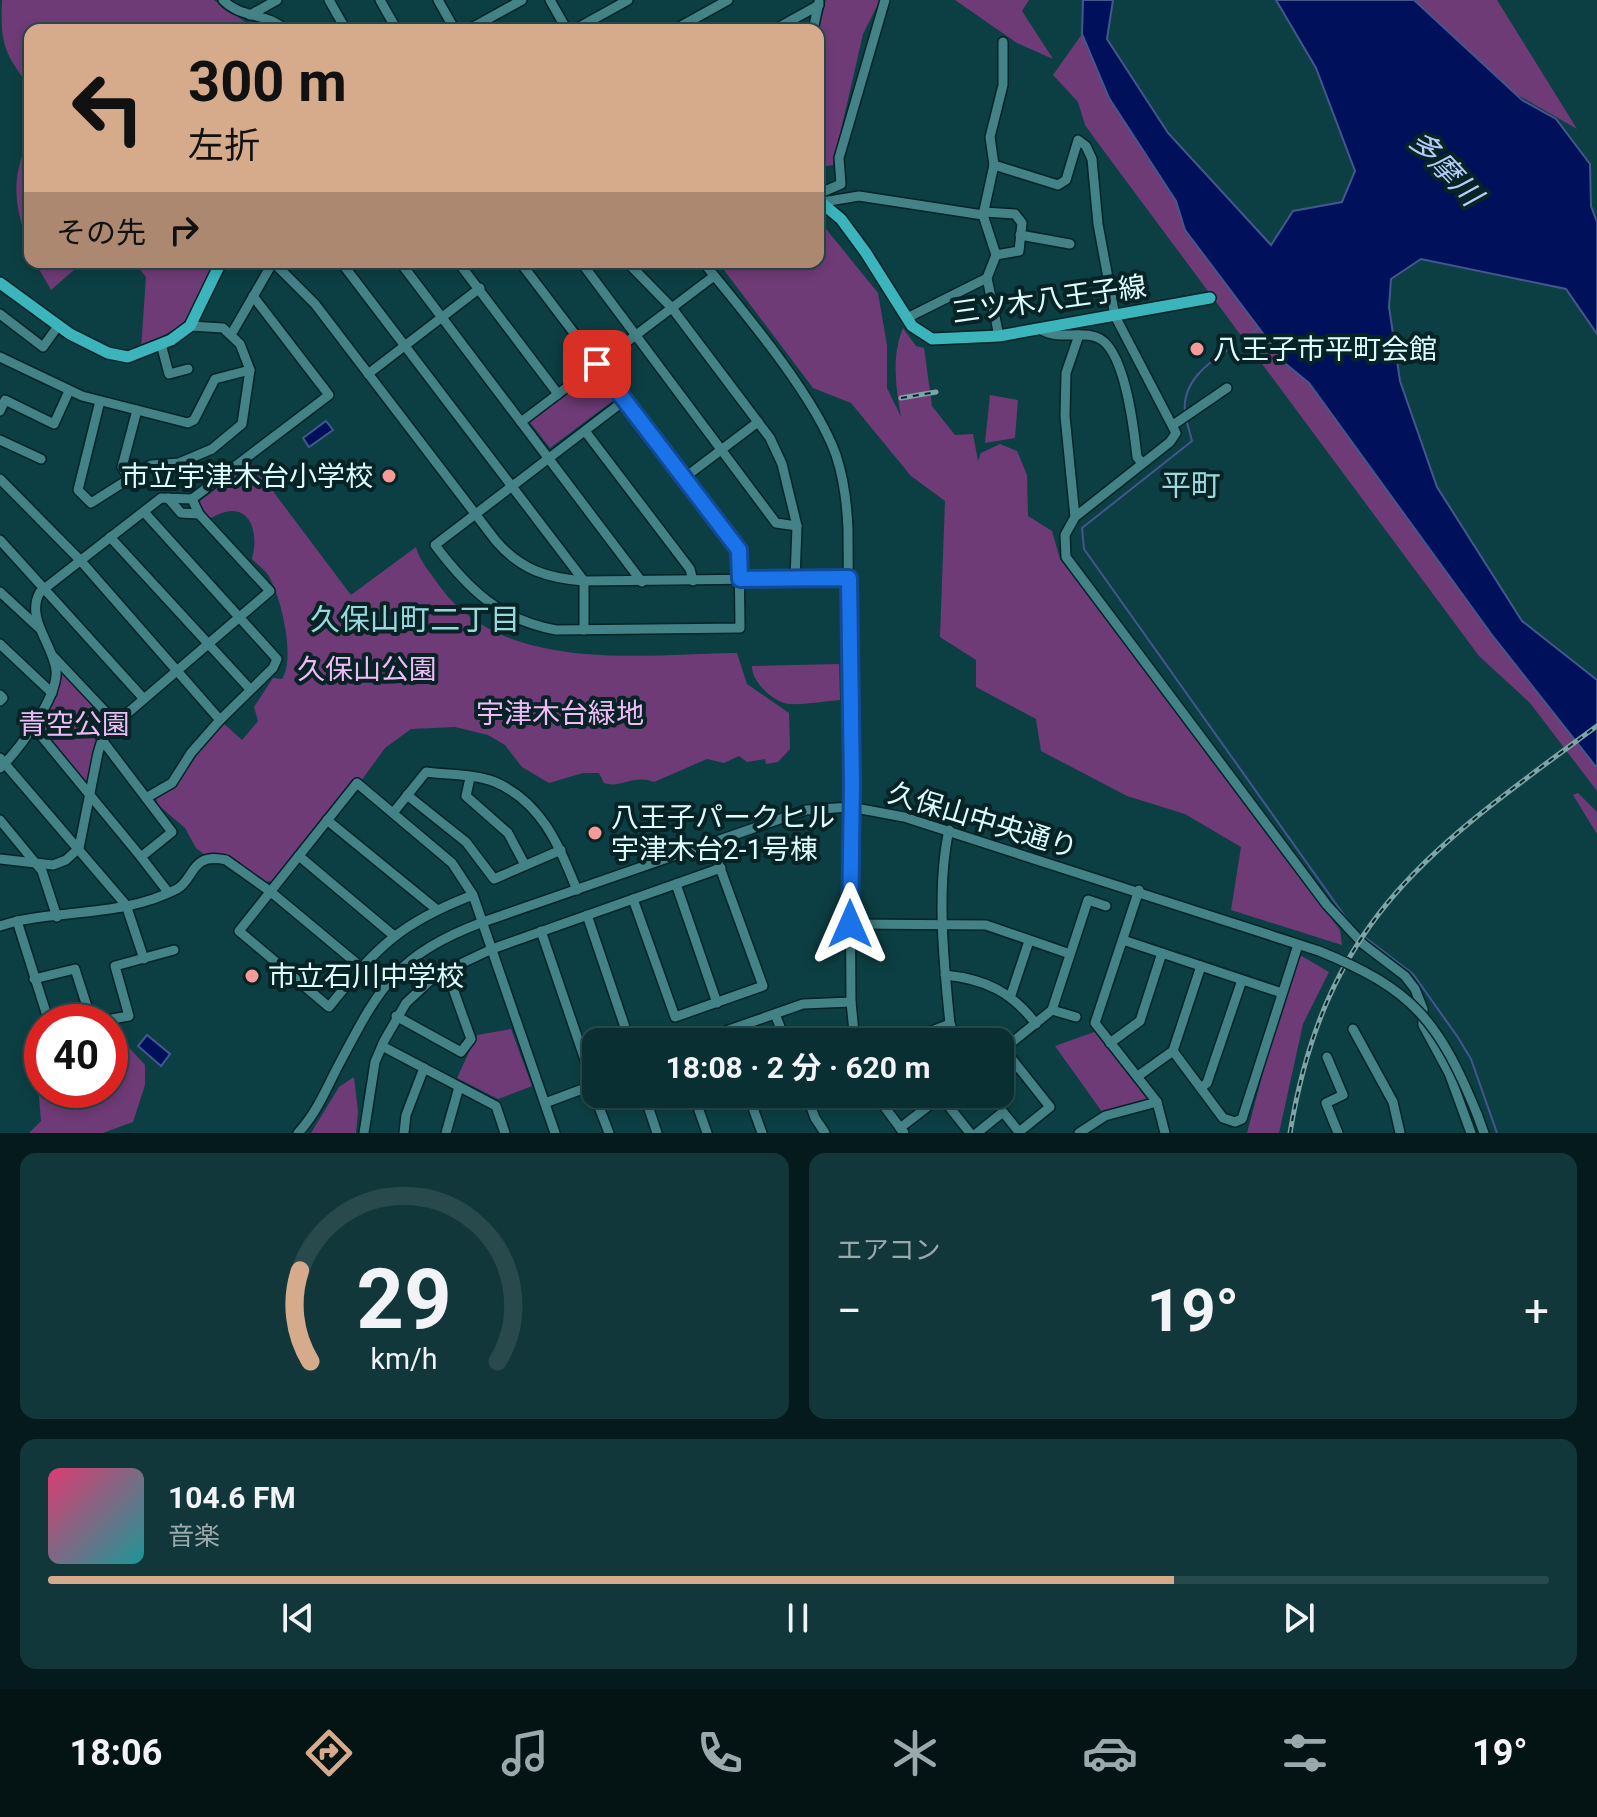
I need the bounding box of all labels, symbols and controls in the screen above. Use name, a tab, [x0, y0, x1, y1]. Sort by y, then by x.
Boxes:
text: 300 m	[188, 49, 347, 115]
icon: left	[56, 56, 160, 160]
water label: 多摩川	[1402, 123, 1491, 215]
text: 左折	[188, 125, 260, 167]
icon: right	[162, 208, 206, 252]
text: その先	[56, 215, 146, 250]
street label: 三ツ木八王子線	[950, 270, 1148, 329]
pin	[563, 330, 631, 398]
place label: 八王子市平町会館	[1213, 333, 1437, 366]
marker: 八王子市平町会館	[1188, 340, 1206, 358]
icon: arrive	[575, 342, 619, 386]
place label: 市立宇津木台小学校	[121, 460, 373, 493]
marker: 市立宇津木台小学校	[380, 467, 398, 485]
district label: 平町	[1161, 468, 1221, 503]
district label: 久保山町二丁目	[310, 602, 520, 637]
park label: 久保山公園	[297, 653, 437, 686]
park label: 宇津木台緑地	[476, 697, 644, 730]
park label: 青空公園	[18, 708, 130, 741]
street label: 久保山中央通り	[884, 776, 1081, 865]
place label: 八王子パークヒル 宇津木台2-1号棟	[611, 801, 835, 866]
marker: 八王子パークヒル 宇津木台2-1号棟	[586, 824, 604, 842]
position arrow	[808, 882, 892, 966]
place label: 市立石川中学校	[268, 960, 464, 993]
marker: 市立石川中学校	[243, 967, 261, 985]
speed limit sign: 40	[24, 1004, 128, 1108]
text: 18:08 · 2 分 · 620 m	[666, 1050, 930, 1085]
text: エアコン	[837, 1235, 941, 1265]
text: 29	[357, 1251, 452, 1348]
text: 19°	[1147, 1275, 1239, 1346]
text: −	[837, 1285, 862, 1337]
text: +	[1524, 1285, 1549, 1337]
text: km/h	[371, 1342, 438, 1376]
text: 104.6 FM	[168, 1480, 296, 1515]
text: 音楽	[168, 1521, 220, 1551]
icon: previous	[276, 1596, 320, 1640]
icon: pause	[776, 1596, 820, 1640]
icon: next	[1277, 1596, 1321, 1640]
icon: directions	[301, 1725, 357, 1781]
icon: music	[497, 1725, 553, 1781]
icon: phone	[692, 1725, 748, 1781]
icon: climate	[887, 1725, 943, 1781]
icon: car	[1082, 1725, 1138, 1781]
icon: filters	[1277, 1725, 1333, 1781]
text: 18:06	[70, 1732, 162, 1774]
text: 19°	[1472, 1732, 1527, 1774]

